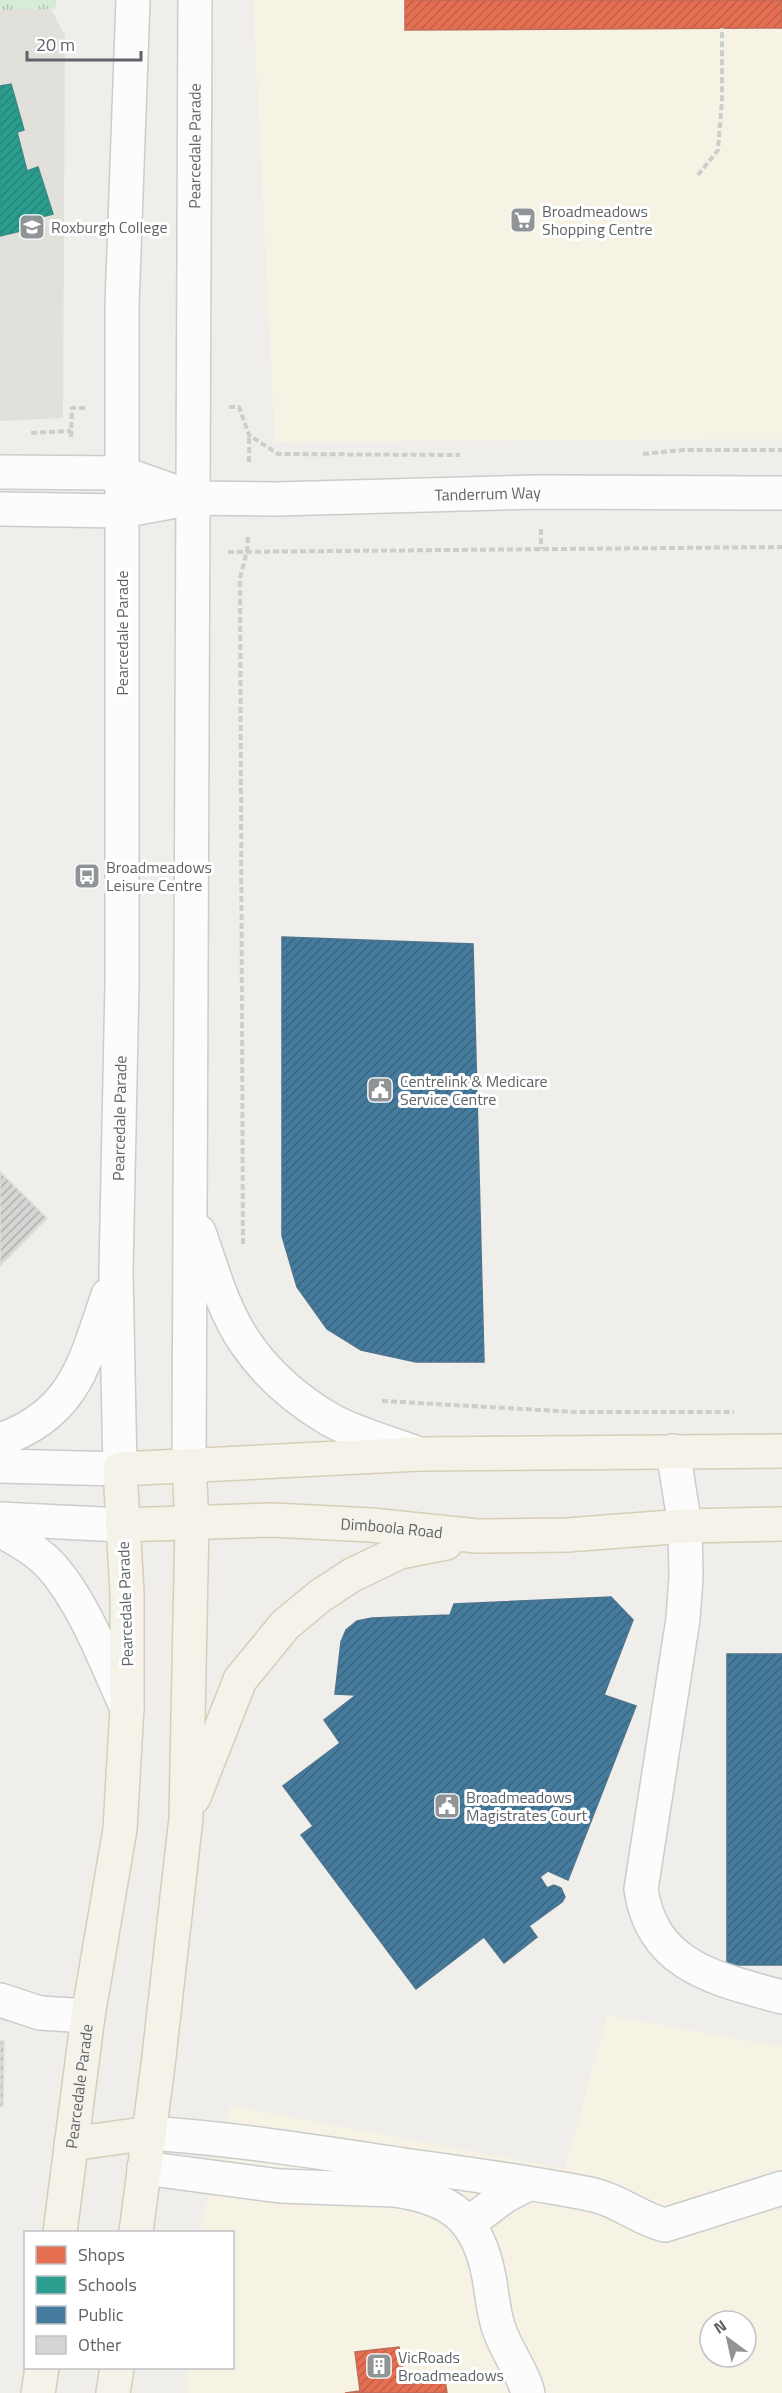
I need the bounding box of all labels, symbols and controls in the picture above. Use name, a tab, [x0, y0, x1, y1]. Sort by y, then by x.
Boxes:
scale bar	[27, 24, 141, 62]
text: 20 m	[36, 31, 75, 58]
street label: Pearcedale Parade	[182, 83, 207, 209]
place label: Broadmeadows Shopping Centre	[542, 199, 653, 241]
supermarket icon: Broadmeadows Shopping Centre	[508, 205, 538, 235]
school or university icon: Roxburgh College	[17, 212, 47, 242]
place label: Roxburgh College	[51, 215, 168, 239]
street label: Tanderrum Way	[434, 480, 541, 507]
street label: Pearcedale Parade	[110, 570, 134, 696]
place label: Broadmeadows Leisure Centre	[106, 855, 212, 897]
bus stop icon: Broadmeadows Leisure Centre	[72, 861, 102, 891]
street label: Pearcedale Parade	[106, 1055, 132, 1181]
place label: Centrelink & Medicare Service Centre	[400, 1069, 548, 1111]
public building icon: Centrelink & Medicare Service Centre	[365, 1075, 395, 1105]
street label: Dimboola Road	[340, 1511, 444, 1544]
street label: Pearcedale Parade	[111, 1541, 139, 1667]
place label: Broadmeadows Magistrates Court	[466, 1785, 587, 1827]
public building icon: Broadmeadows Magistrates Court	[432, 1791, 462, 1821]
street label: Pearcedale Parade	[59, 2023, 99, 2150]
legend	[24, 2231, 234, 2369]
text: Shops	[78, 2241, 125, 2268]
text: Schools	[78, 2271, 137, 2298]
text: Public	[78, 2301, 124, 2328]
north arrow	[698, 2309, 758, 2369]
text: N	[709, 2313, 731, 2340]
text: Other	[78, 2331, 121, 2358]
place label: VicRoads Broadmeadows	[398, 2345, 504, 2387]
building icon: VicRoads Broadmeadows	[364, 2351, 394, 2381]

